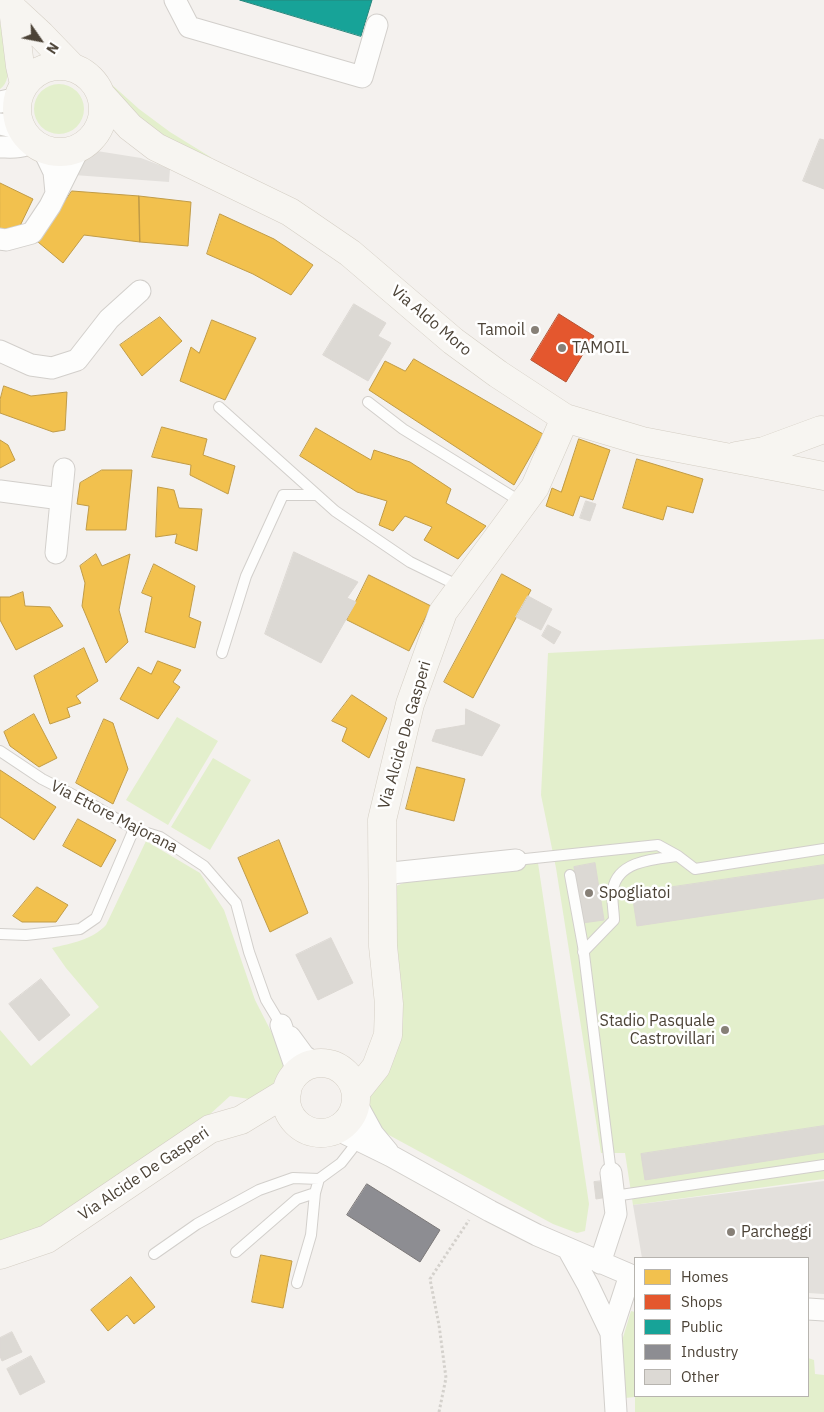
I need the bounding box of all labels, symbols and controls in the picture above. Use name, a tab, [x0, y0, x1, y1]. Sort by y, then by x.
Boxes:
north arrow	[15, 15, 65, 65]
text: N	[42, 39, 63, 57]
street label: Via Aldo Moro	[387, 282, 475, 360]
place label: Tamoil	[477, 320, 525, 340]
marker: Tamoil	[529, 324, 541, 336]
place label: TAMOIL	[572, 338, 629, 358]
marker: TAMOIL	[556, 342, 568, 354]
street label: Via Alcide De Gasperi	[375, 659, 435, 811]
street label: Via Ettore Majorana	[47, 777, 181, 857]
place label: Spogliatoi	[599, 883, 670, 903]
marker: Spogliatoi	[583, 887, 595, 899]
place label: Stadio Pasquale Castrovillari	[600, 1011, 715, 1049]
marker: Stadio Pasquale Castrovillari	[719, 1024, 731, 1036]
street label: Via Alcide De Gasperi	[75, 1123, 213, 1225]
place label: Parcheggi	[741, 1222, 812, 1242]
marker: Parcheggi	[725, 1226, 737, 1238]
legend	[634, 1257, 809, 1397]
text: Homes	[681, 1267, 729, 1286]
text: Shops	[681, 1292, 723, 1311]
text: Public	[681, 1317, 723, 1336]
text: Industry	[681, 1342, 738, 1361]
text: Other	[681, 1367, 719, 1386]

